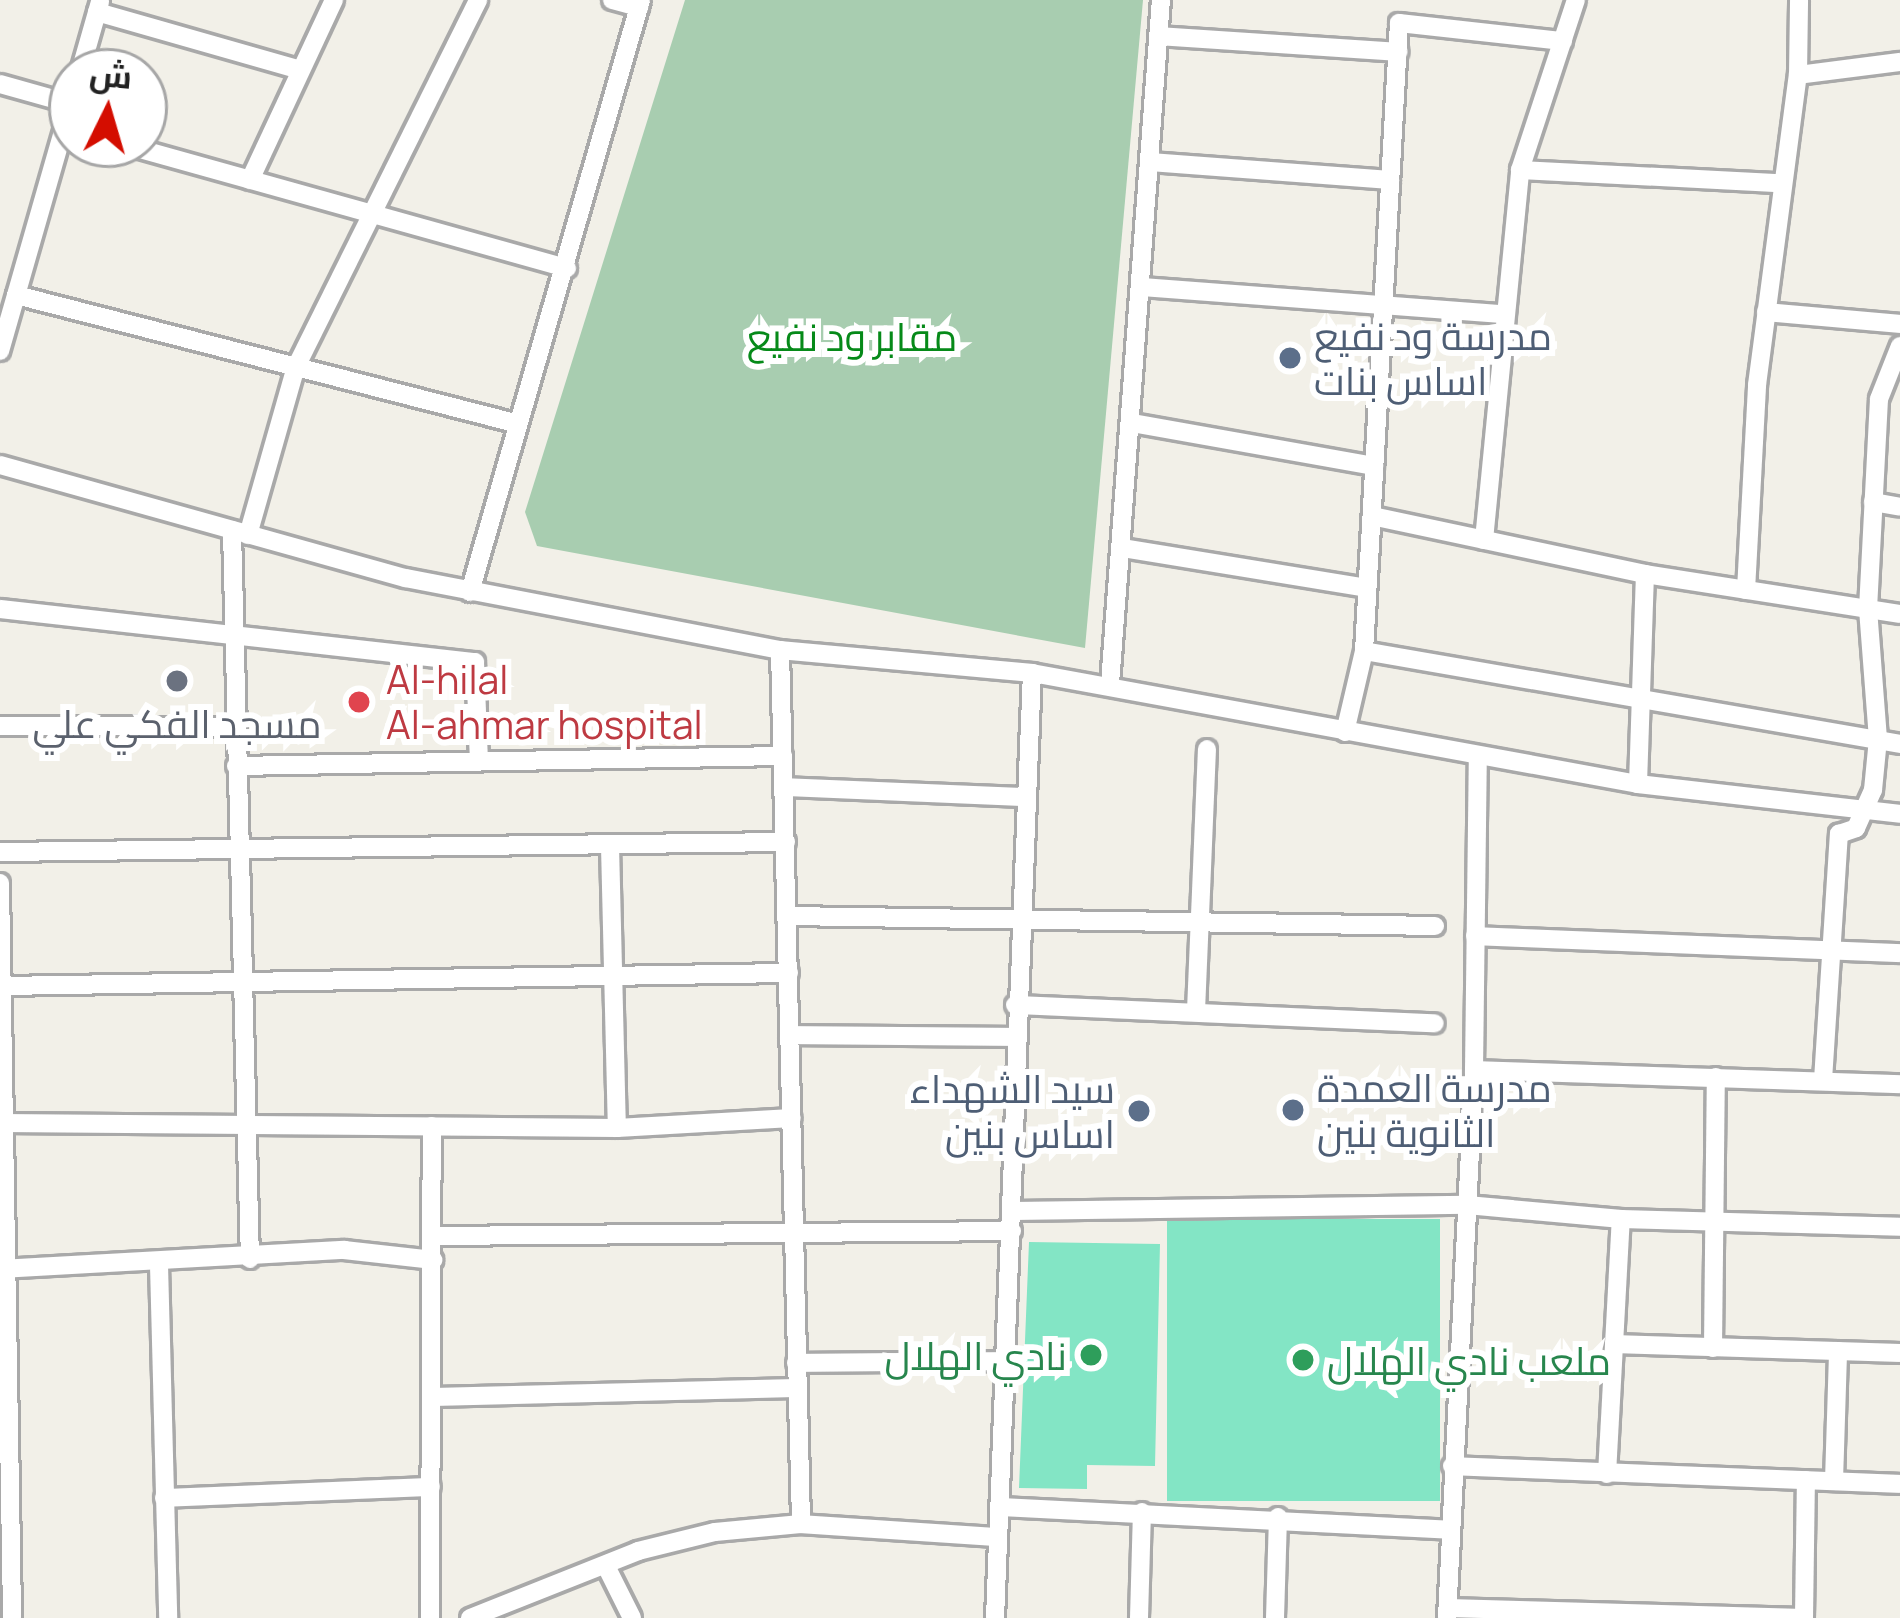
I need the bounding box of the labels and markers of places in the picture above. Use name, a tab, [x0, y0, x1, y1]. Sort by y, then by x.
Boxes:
place label: مدرسة ود نفيع اساس بنات	[1314, 313, 1552, 404]
marker: مدرسة ود نفيع اساس بنات	[1277, 345, 1303, 371]
place label: Al-hilal Al-ahmar hospital	[386, 657, 703, 748]
marker: مسجد الفكي علي	[164, 668, 190, 694]
marker: Al-hilal Al-ahmar hospital	[343, 686, 375, 718]
place label: مسجد الفكي علي	[33, 700, 321, 746]
place label: مدرسة العمدة الثانوية بنين	[1317, 1065, 1552, 1156]
place label: سيد الشهداء اساس بنين	[910, 1066, 1115, 1157]
marker: مدرسة العمدة الثانوية بنين	[1280, 1097, 1306, 1123]
marker: سيد الشهداء اساس بنين	[1126, 1098, 1152, 1124]
place label: نادي الهلال	[884, 1332, 1067, 1378]
place label: ملعب نادي الهلال	[1327, 1337, 1611, 1383]
marker: نادي الهلال	[1078, 1342, 1104, 1368]
marker: ملعب نادي الهلال	[1290, 1347, 1316, 1373]

